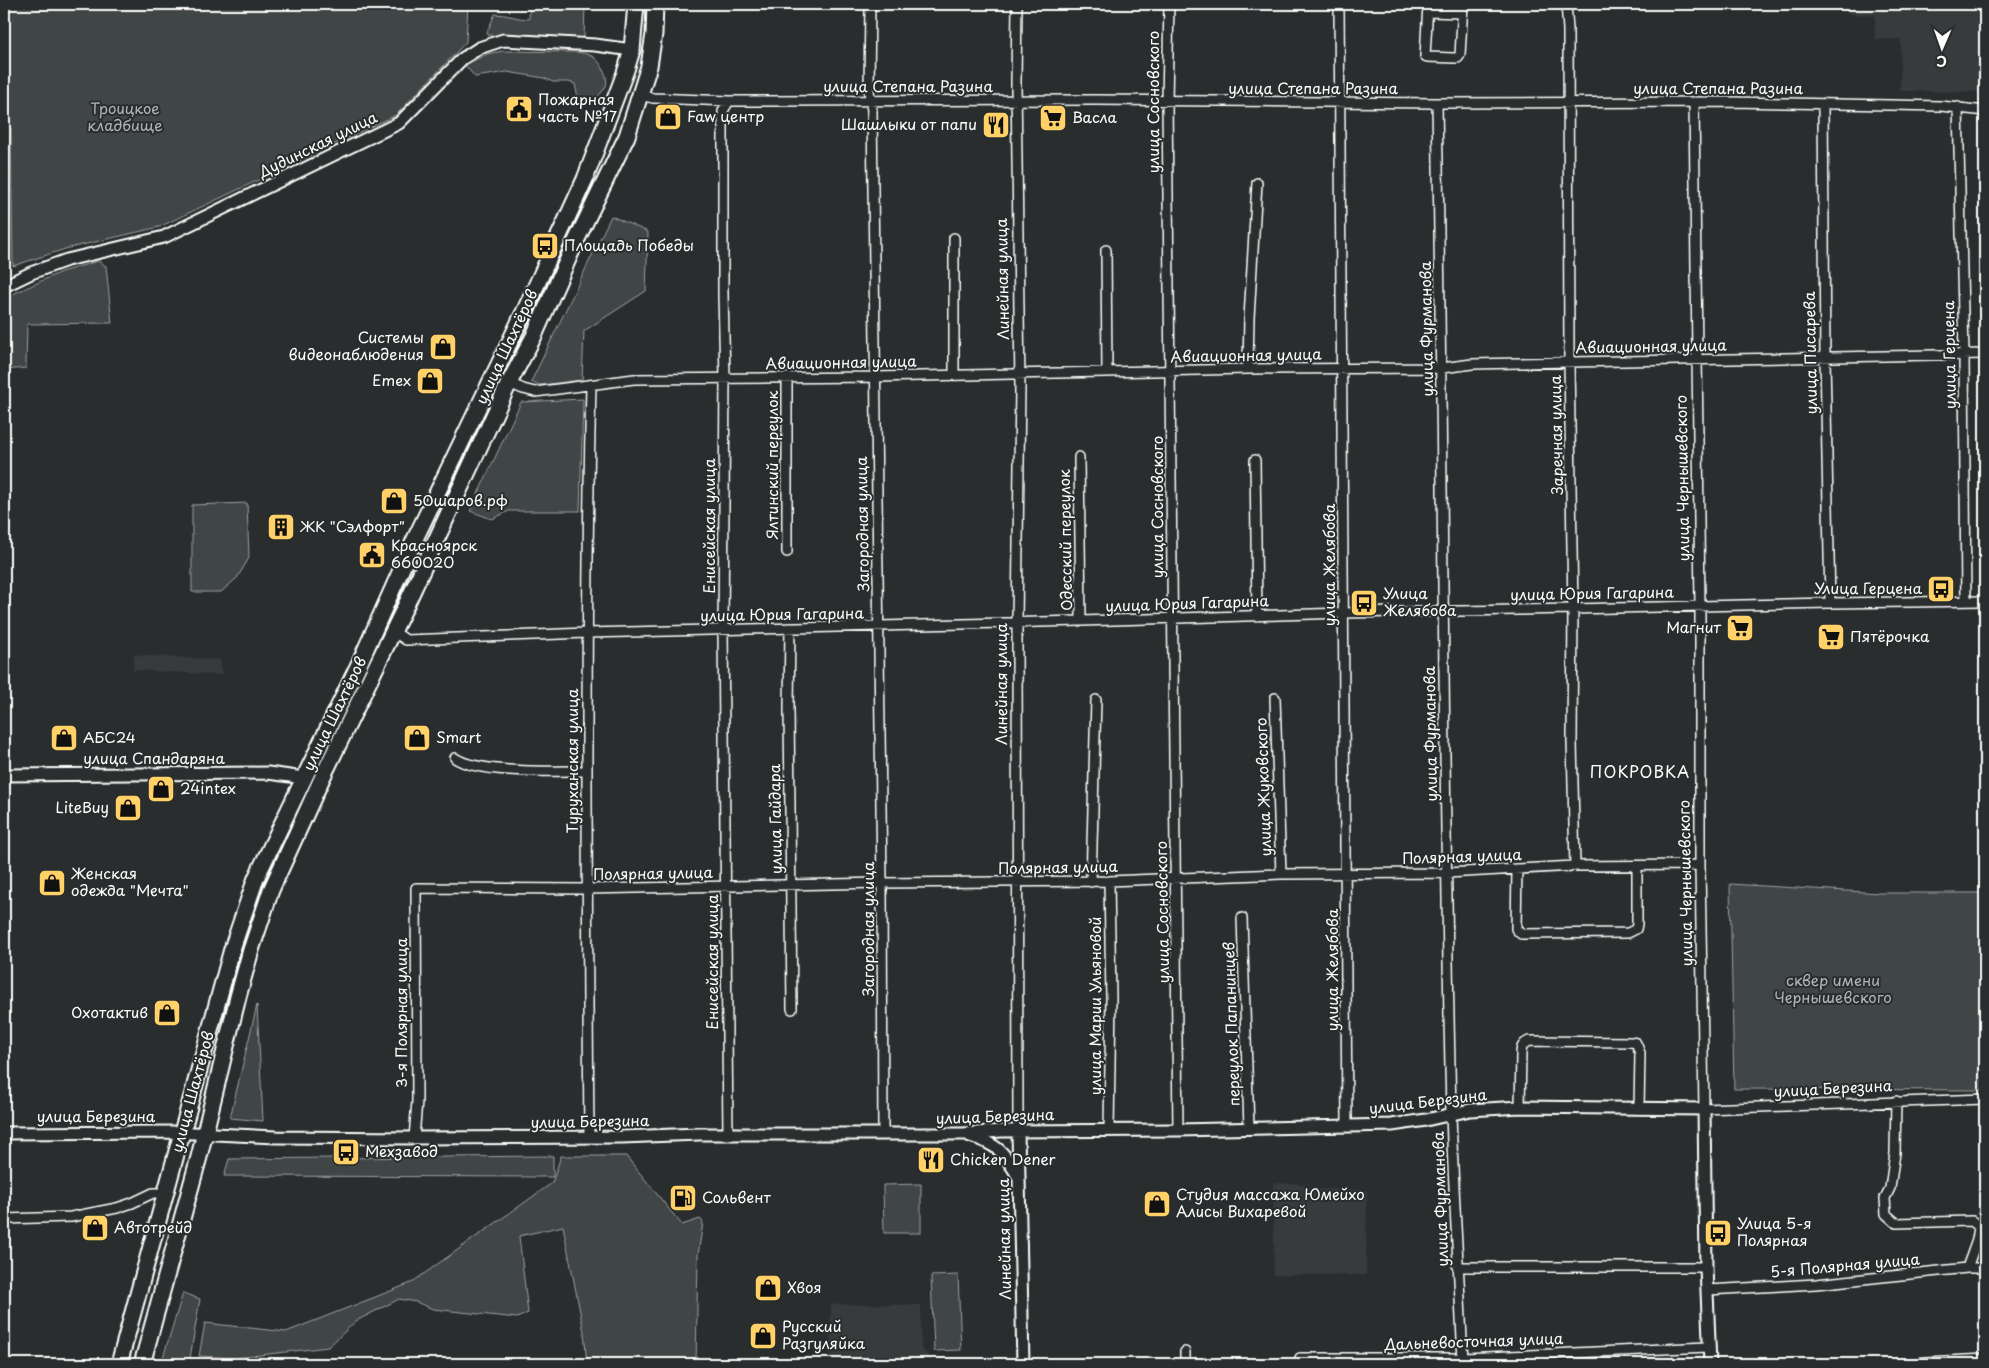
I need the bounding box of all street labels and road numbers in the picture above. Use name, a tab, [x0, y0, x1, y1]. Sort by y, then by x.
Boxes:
street label: улица Сосновского	[1141, 31, 1164, 173]
street label: улица Степана Разина	[823, 74, 993, 97]
street label: улица Степана Разина	[1228, 76, 1398, 99]
street label: улица Степана Разина	[1633, 76, 1803, 99]
street label: Дудинская улица	[253, 105, 381, 183]
street label: Линейная улица	[989, 217, 1014, 340]
street label: улица Фурманова	[1413, 261, 1438, 397]
street label: улица Шахтёров	[469, 285, 542, 408]
street label: улица Писарева	[1797, 291, 1822, 415]
street label: улица Герцена	[1936, 300, 1961, 409]
street label: Авиационная улица	[1575, 333, 1727, 358]
street label: Авиационная улица	[1170, 342, 1322, 367]
street label: Авиационная улица	[765, 349, 917, 374]
street label: Заречная улица	[1543, 374, 1568, 495]
street label: Ялтинский переулок	[760, 390, 783, 540]
street label: улица Чернышевского	[1669, 395, 1694, 561]
street label: улица Сосновского	[1145, 436, 1168, 578]
street label: Загородная улица	[849, 456, 874, 592]
street label: Енисейская улица	[697, 458, 720, 594]
street label: Одесский переулок	[1052, 469, 1077, 611]
street label: улица Желябова	[1317, 503, 1340, 626]
street label: улица Юрия Гагарина	[1510, 580, 1675, 605]
street label: улица Юрия Гагарина	[1105, 588, 1270, 617]
street label: улица Юрия Гагарина	[700, 601, 865, 626]
street label: Линейная улица	[989, 623, 1012, 745]
street label: улица Шахтёров	[296, 652, 371, 774]
street label: улица Фурманова	[1417, 666, 1442, 802]
street label: Туруханская улица	[560, 688, 583, 833]
street label: улица Жуковского	[1249, 717, 1276, 857]
street label: улица Спандаряна	[83, 746, 225, 769]
street label: улица Гайдара	[762, 763, 787, 874]
street label: улица Чернышевского	[1672, 800, 1697, 966]
street label: улица Сосновского	[1149, 841, 1174, 983]
street label: Полярная улица	[1402, 842, 1523, 869]
street label: Полярная улица	[998, 854, 1119, 879]
street label: Полярная улица	[593, 860, 714, 885]
street label: Загородная улица	[856, 861, 879, 997]
street label: Енисейская улица	[700, 894, 723, 1030]
street label: улица Желябова	[1320, 908, 1343, 1031]
street label: улица Марии Ульяновой	[1083, 917, 1106, 1095]
street label: 3-я Полярная улица	[389, 937, 412, 1088]
street label: переулок Папанинцев	[1216, 941, 1245, 1107]
street label: улица Шахтёров	[164, 1028, 219, 1155]
street label: улица Березина	[1773, 1073, 1893, 1102]
street label: улица Березина	[1368, 1082, 1489, 1119]
street label: улица Березина	[935, 1102, 1055, 1129]
street label: улица Березина	[37, 1104, 156, 1127]
street label: улица Березина	[531, 1108, 650, 1133]
street label: улица Фурманова	[1426, 1130, 1453, 1267]
street label: Линейная улица	[991, 1177, 1016, 1300]
street label: 5-я Полярная улица	[1769, 1246, 1921, 1282]
street label: Дальневосточная улица	[1383, 1326, 1564, 1355]

